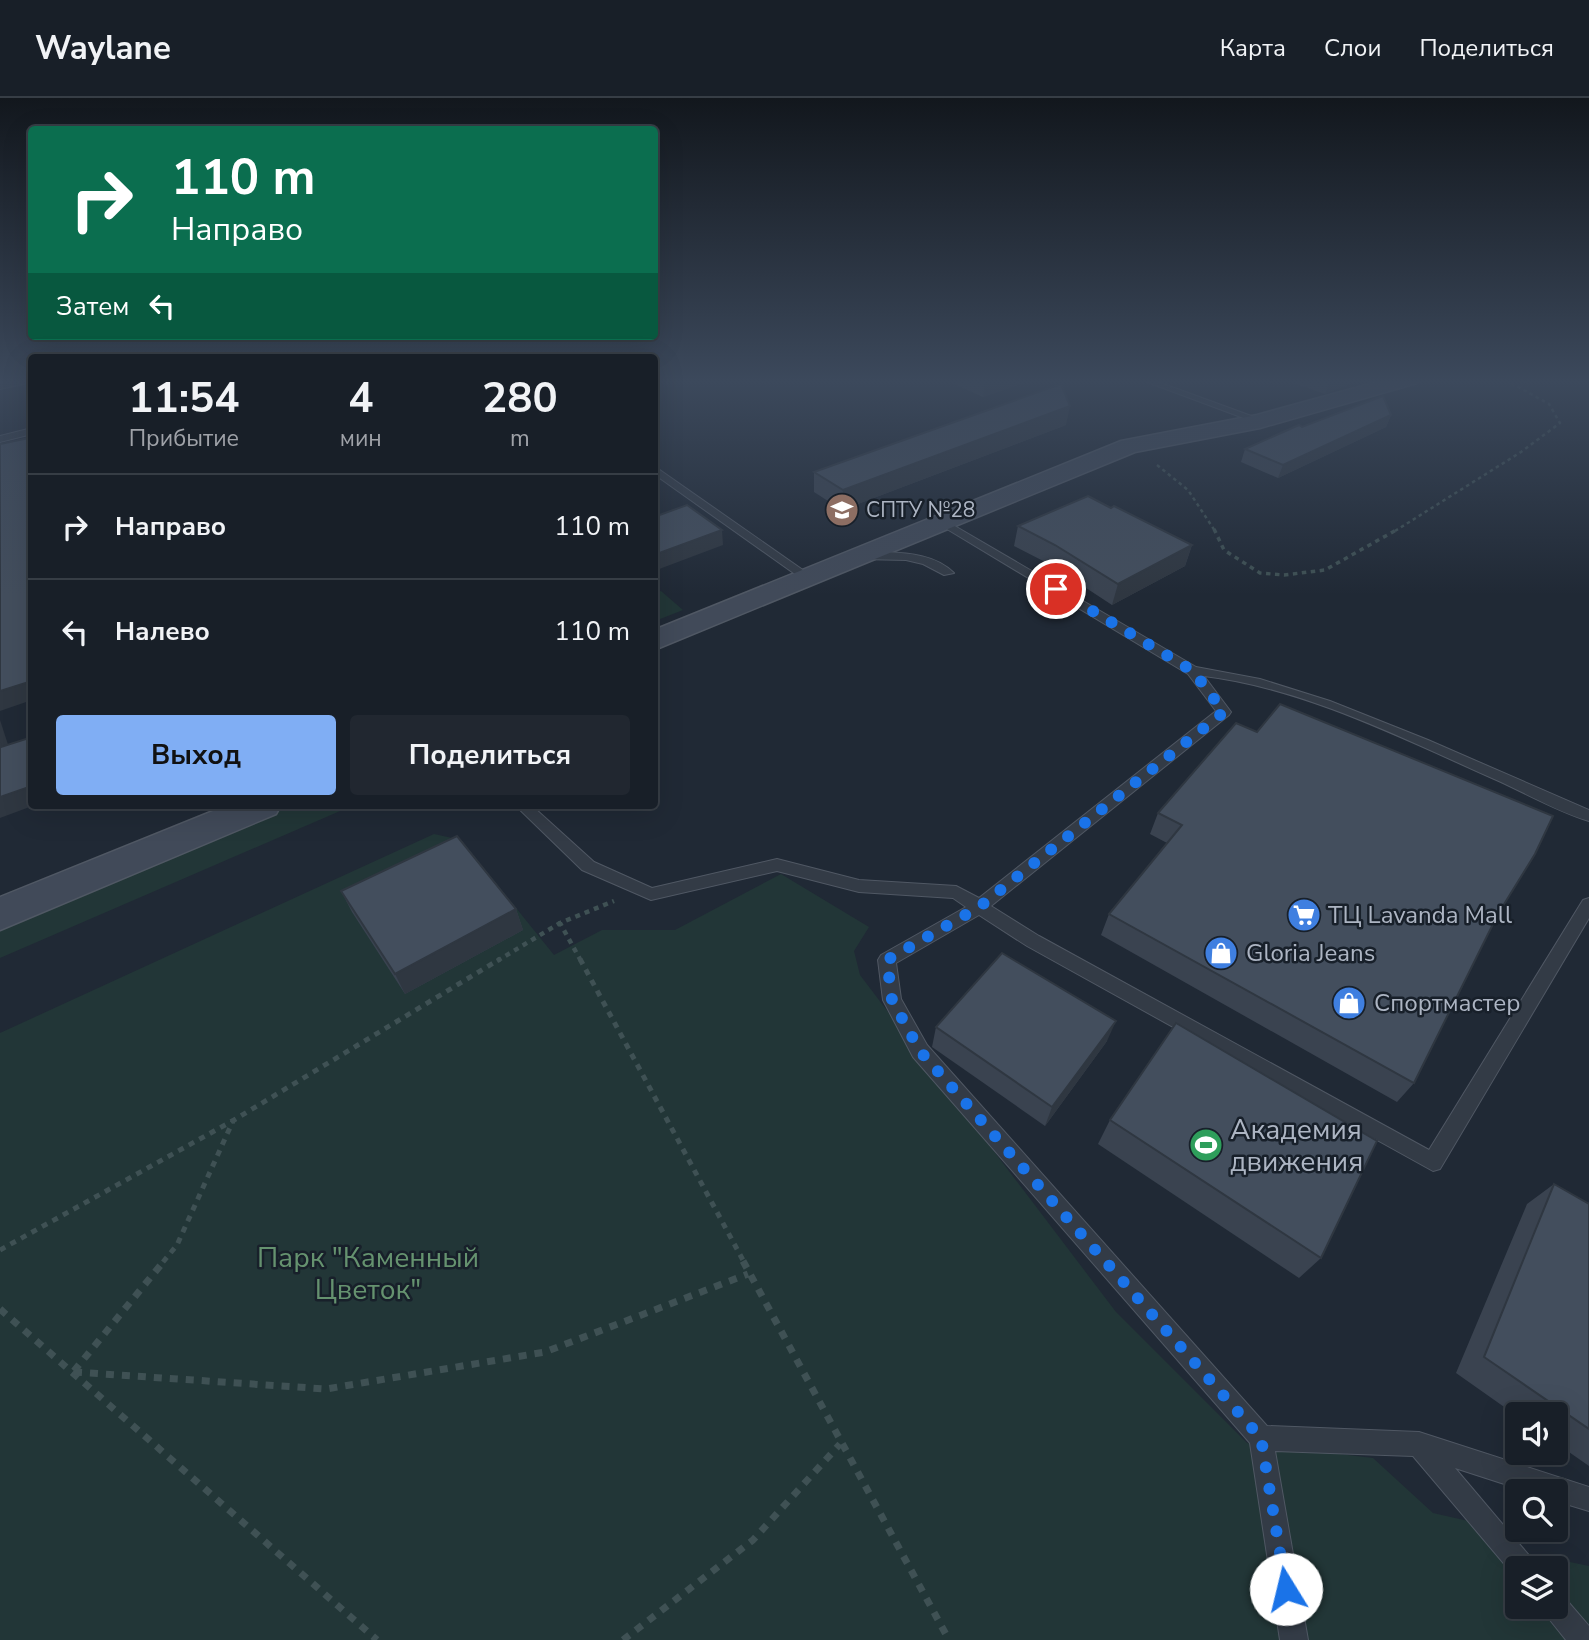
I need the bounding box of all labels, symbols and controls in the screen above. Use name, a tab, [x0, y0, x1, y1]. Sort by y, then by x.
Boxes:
text: Waylane	[35, 26, 171, 71]
text: Карта	[1220, 32, 1286, 64]
text: Слои	[1324, 32, 1381, 64]
text: Поделиться	[1419, 32, 1554, 64]
text: 110 m	[171, 144, 315, 211]
icon: right	[56, 154, 147, 245]
text: Направо	[171, 208, 303, 251]
icon: left	[143, 287, 181, 325]
text: Затем	[56, 289, 129, 324]
text: 11:54	[128, 370, 239, 427]
text: 4	[348, 370, 373, 427]
text: 280	[482, 370, 558, 427]
text: Прибытие	[129, 423, 239, 454]
text: мин	[340, 423, 382, 454]
text: m	[510, 423, 530, 454]
school or university icon: СПТУ №28	[823, 491, 861, 529]
place label: СПТУ №28	[866, 496, 975, 524]
icon: right	[56, 508, 94, 546]
text: Направо	[115, 509, 226, 544]
text: 110 m	[554, 509, 630, 544]
pin	[1026, 559, 1086, 619]
icon: arrive	[1037, 570, 1075, 608]
icon: left	[56, 613, 94, 651]
text: Налево	[115, 614, 210, 649]
text: 110 m	[554, 614, 630, 649]
button: Выход	[56, 715, 336, 795]
button: Поделиться	[350, 715, 630, 795]
supermarket icon: ТЦ Lavanda Mall	[1285, 896, 1323, 934]
place label: ТЦ Lavanda Mall	[1328, 899, 1512, 931]
shop icon: Gloria Jeans	[1202, 934, 1240, 972]
place label: Gloria Jeans	[1246, 937, 1375, 969]
shop icon: Спортмастер	[1330, 984, 1368, 1022]
place label: Спортмастер	[1374, 987, 1521, 1019]
place label: Академия движения	[1230, 1111, 1363, 1181]
sports icon: Академия движения	[1187, 1126, 1225, 1164]
park label: Парк "Каменный Цветок"	[257, 1239, 479, 1309]
map controls	[1505, 1402, 1568, 1619]
button: sound	[1505, 1402, 1568, 1465]
button: search	[1505, 1479, 1568, 1542]
position arrow	[1249, 1552, 1323, 1626]
button: layers	[1505, 1556, 1568, 1619]

